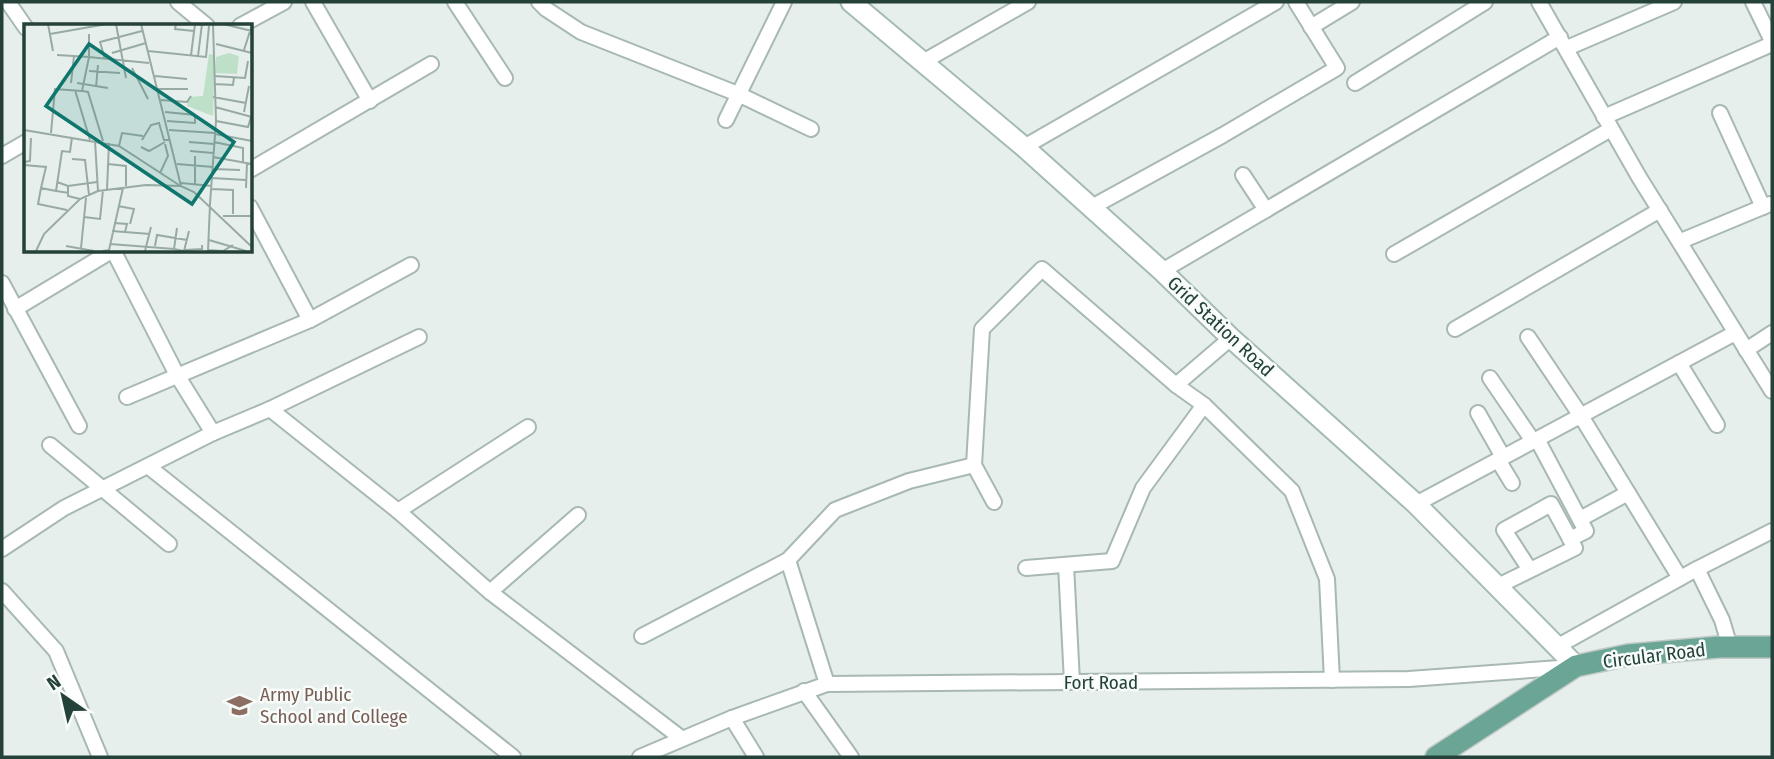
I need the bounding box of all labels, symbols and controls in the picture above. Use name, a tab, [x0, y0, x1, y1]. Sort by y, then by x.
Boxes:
inset map	[24, 24, 252, 252]
street label: Grid Station Road	[1163, 271, 1278, 381]
street label: Circular Road	[1601, 638, 1707, 673]
north arrow	[28, 661, 98, 731]
text: N	[43, 670, 65, 695]
street label: Fort Road	[1064, 671, 1138, 694]
place label: Army Public School and College	[260, 683, 408, 728]
school or university icon: Army Public School and College	[226, 691, 254, 719]

